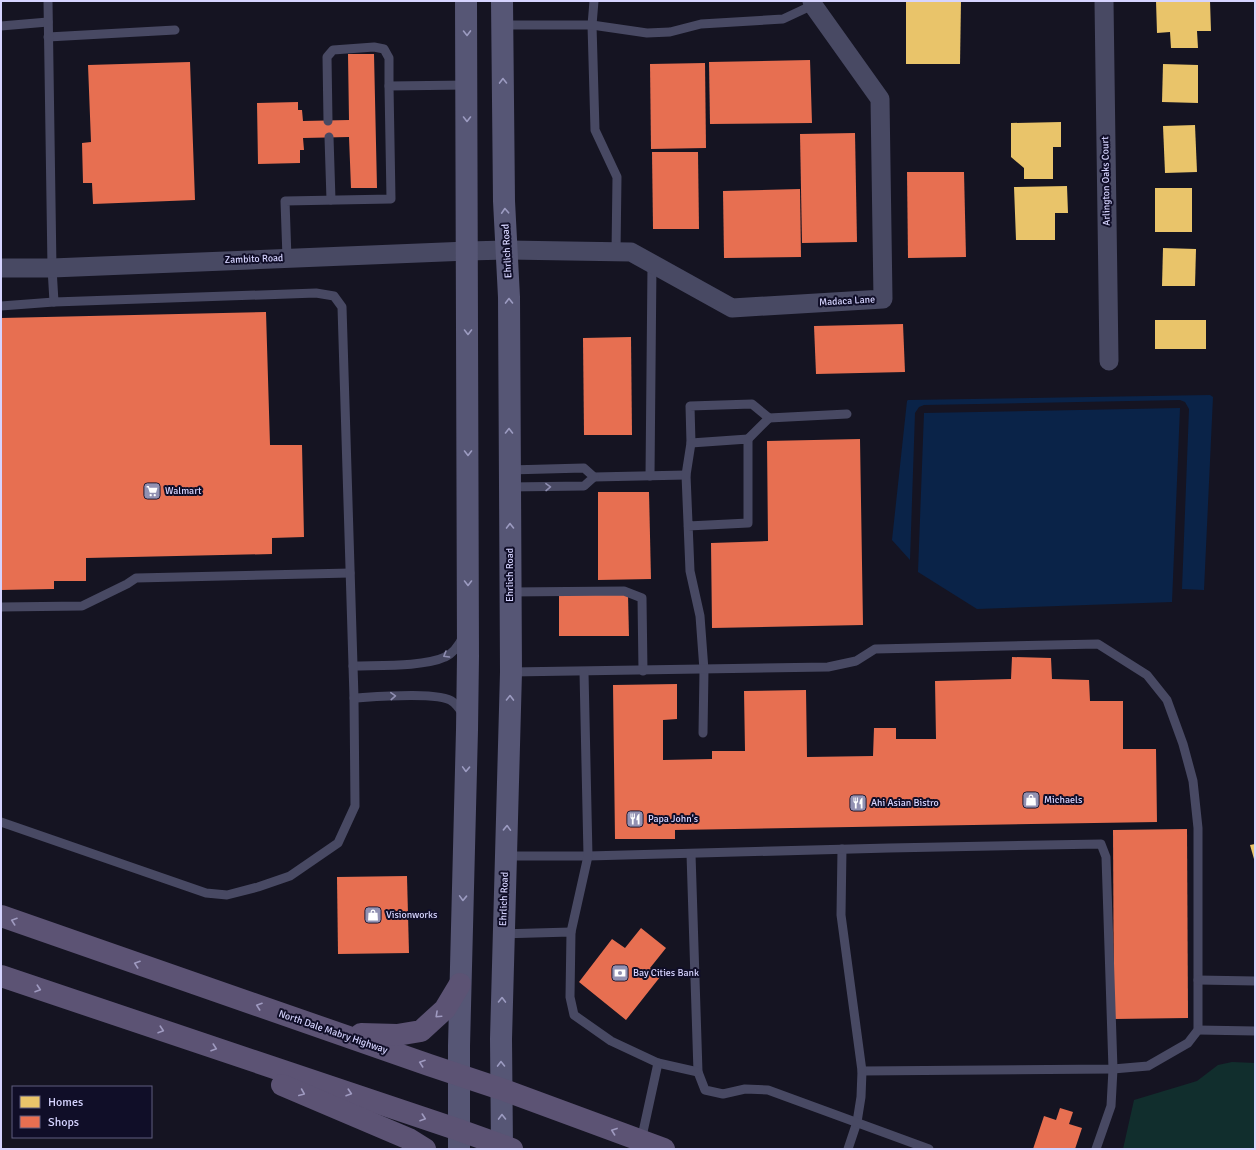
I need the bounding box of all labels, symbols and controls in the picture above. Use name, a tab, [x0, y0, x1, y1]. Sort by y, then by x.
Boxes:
one-way arrow	[463, 30, 471, 36]
one-way arrow	[499, 78, 507, 84]
one-way arrow	[463, 116, 471, 122]
street label: Arlington Oaks Court	[1099, 136, 1113, 226]
one-way arrow	[500, 208, 509, 214]
street label: Ehrlich Road	[500, 224, 514, 278]
street label: Zambito Road	[224, 252, 284, 266]
street label: Madaca Lane	[819, 294, 875, 308]
one-way arrow	[505, 298, 513, 304]
one-way arrow	[464, 329, 472, 335]
one-way arrow	[505, 428, 513, 434]
one-way arrow	[464, 450, 472, 456]
supermarket icon: Walmart	[142, 481, 162, 501]
one-way arrow	[545, 482, 551, 491]
place label: Walmart	[165, 485, 202, 497]
one-way arrow	[506, 523, 514, 529]
street label: Ehrlich Road	[504, 548, 516, 602]
one-way arrow	[464, 580, 472, 586]
one-way arrow	[443, 651, 450, 658]
one-way arrow	[390, 692, 396, 701]
one-way arrow	[506, 695, 514, 701]
one-way arrow	[462, 766, 471, 772]
shop icon: Michaels	[1021, 790, 1041, 810]
restaurant icon: Ahi Asian Bistro	[848, 793, 868, 813]
place label: Michaels	[1044, 794, 1083, 806]
place label: Ahi Asian Bistro	[871, 797, 939, 809]
restaurant icon: Papa John's	[625, 809, 645, 829]
place label: Papa John's	[648, 813, 699, 825]
one-way arrow	[502, 825, 511, 831]
street label: Ehrlich Road	[497, 872, 511, 926]
one-way arrow	[459, 895, 467, 901]
shop icon: Visionworks	[363, 905, 383, 925]
place label: Visionworks	[386, 909, 438, 921]
one-way arrow	[10, 917, 17, 926]
one-way arrow	[133, 960, 140, 968]
bank icon: Bay Cities Bank	[610, 963, 630, 983]
place label: Bay Cities Bank	[633, 967, 699, 979]
one-way arrow	[34, 984, 41, 992]
one-way arrow	[498, 997, 506, 1003]
one-way arrow	[256, 1003, 263, 1011]
street label: North Dale Mabry Highway	[277, 1008, 389, 1056]
one-way arrow	[435, 1010, 443, 1018]
one-way arrow	[158, 1025, 165, 1034]
one-way arrow	[211, 1043, 218, 1052]
one-way arrow	[419, 1059, 426, 1067]
one-way arrow	[497, 1061, 505, 1067]
legend	[12, 1086, 152, 1138]
one-way arrow	[298, 1088, 305, 1096]
one-way arrow	[345, 1088, 352, 1097]
text: Homes	[48, 1095, 83, 1110]
one-way arrow	[419, 1113, 426, 1122]
one-way arrow	[498, 1114, 506, 1120]
text: Shops	[48, 1115, 79, 1130]
one-way arrow	[610, 1127, 617, 1135]

